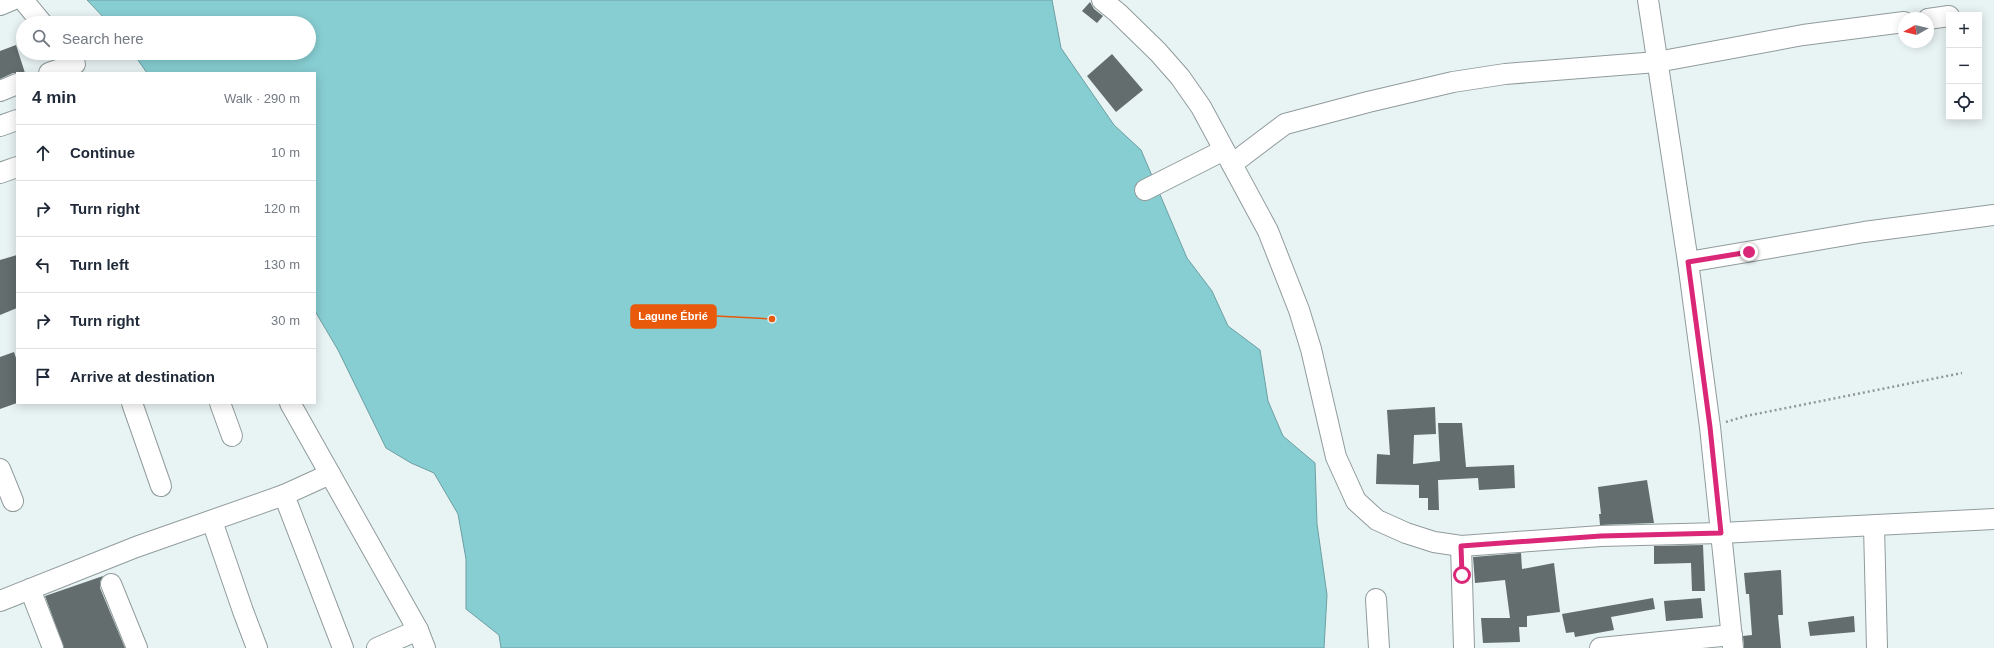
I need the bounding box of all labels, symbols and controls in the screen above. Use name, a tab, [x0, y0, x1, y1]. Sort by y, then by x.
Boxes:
north arrow	[1898, 12, 1934, 48]
map controls	[1946, 12, 1982, 120]
button: +	[1946, 12, 1982, 48]
search box	[16, 16, 316, 60]
icon: search	[30, 27, 52, 49]
text: Search here	[62, 30, 144, 47]
button: −	[1946, 48, 1982, 84]
button: locate	[1946, 84, 1982, 120]
text: 4 min	[32, 88, 76, 107]
text: Walk · 290 m	[224, 91, 300, 106]
icon: ahead	[32, 142, 54, 164]
text: Continue	[70, 144, 135, 161]
text: 10 m	[271, 145, 300, 160]
icon: right	[32, 198, 54, 220]
text: Turn right	[70, 200, 140, 217]
text: 120 m	[264, 201, 300, 216]
route end	[1740, 243, 1758, 261]
icon: left	[32, 254, 54, 276]
text: Turn left	[70, 256, 129, 273]
text: 130 m	[264, 257, 300, 272]
callout: Lagune Ébrié	[631, 305, 716, 328]
icon: right	[32, 310, 54, 332]
text: Lagune Ébrié	[638, 310, 708, 322]
text: Turn right	[70, 312, 140, 329]
text: 30 m	[271, 313, 300, 328]
icon: arrive	[32, 366, 54, 388]
text: Arrive at destination	[70, 368, 215, 385]
route start	[1453, 566, 1471, 584]

